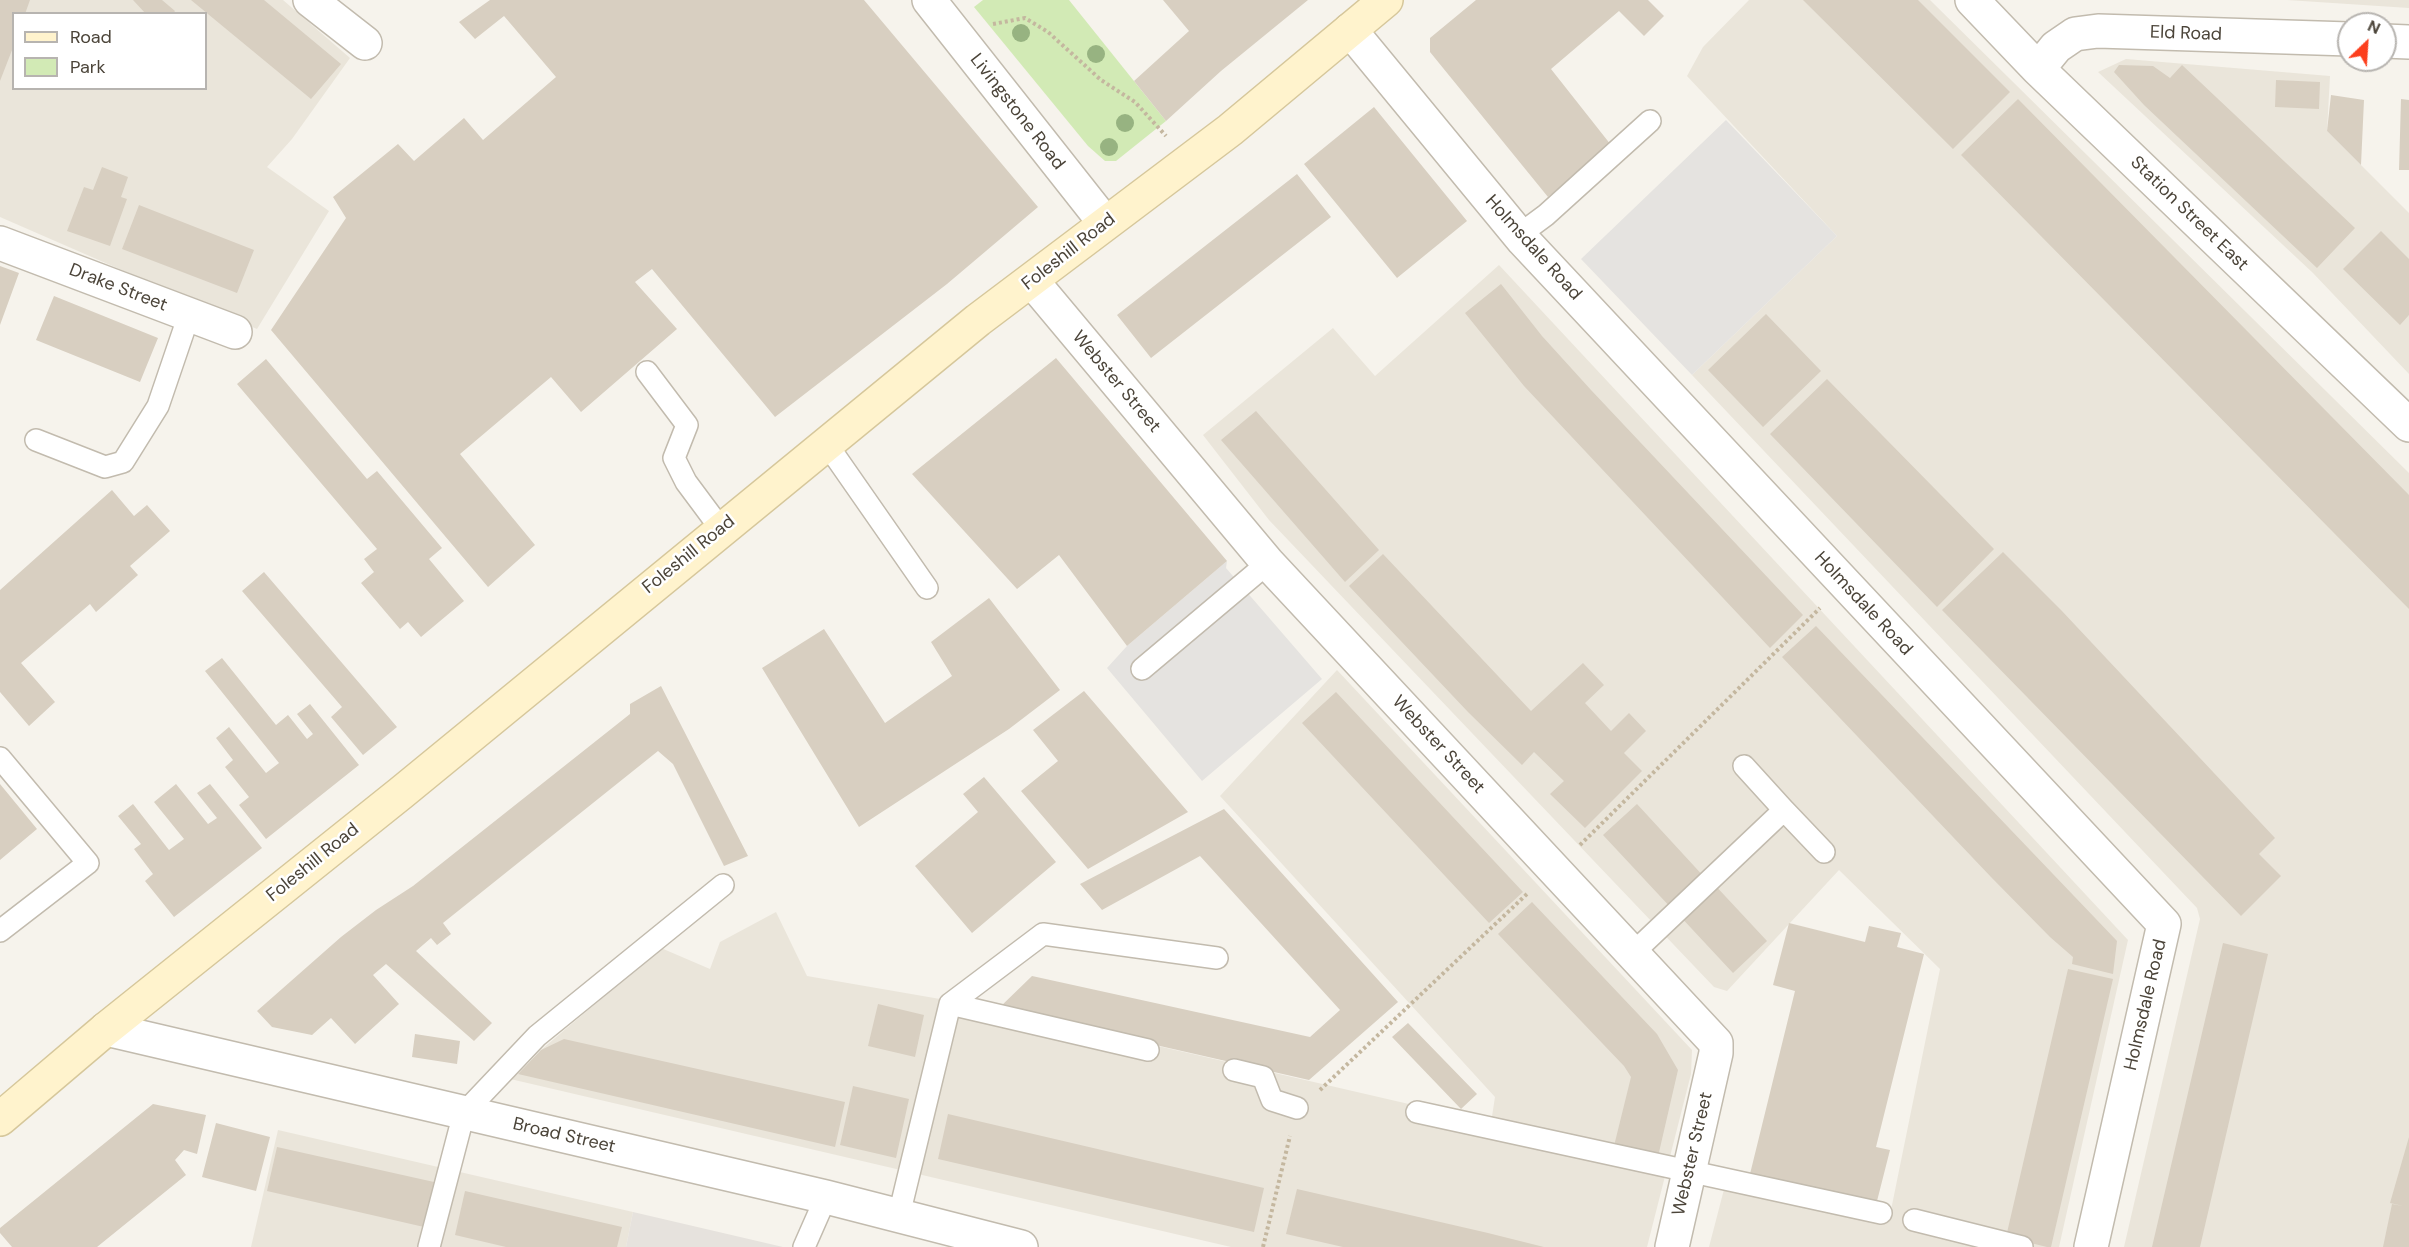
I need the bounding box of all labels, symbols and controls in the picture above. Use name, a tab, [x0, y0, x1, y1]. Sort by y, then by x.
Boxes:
legend	[12, 12, 207, 90]
north arrow	[2337, 12, 2397, 72]
text: N	[2364, 15, 2384, 39]
street label: Eld Road	[2150, 22, 2222, 46]
text: Road	[70, 25, 112, 49]
street label: Livingstone Road	[965, 50, 1069, 174]
text: Park	[70, 55, 106, 79]
street label: Station Street East	[2126, 152, 2252, 276]
street label: Holmsdale Road	[1480, 191, 1586, 305]
street label: Foleshill Road	[1018, 209, 1120, 295]
street label: Drake Street	[66, 259, 170, 317]
street label: Webster Street	[1067, 327, 1165, 437]
street label: Foleshill Road	[638, 511, 740, 599]
street label: Holmsdale Road	[1809, 548, 1917, 660]
street label: Webster Street	[1387, 692, 1489, 798]
street label: Foleshill Road	[262, 819, 364, 907]
street label: Holmsdale Road	[2120, 937, 2172, 1073]
street label: Webster Street	[1668, 1090, 1718, 1218]
street label: Broad Street	[511, 1114, 617, 1158]

